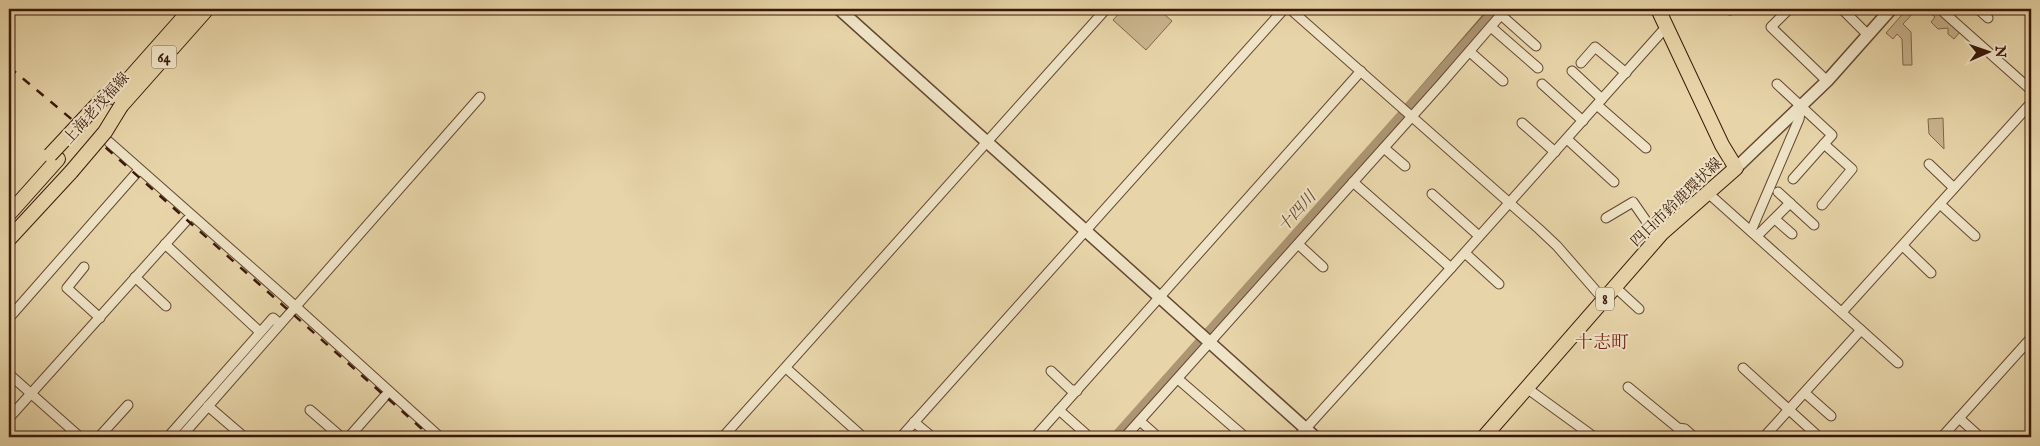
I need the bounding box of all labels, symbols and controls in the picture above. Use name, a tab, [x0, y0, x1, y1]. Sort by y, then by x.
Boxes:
north arrow	[1962, 28, 2012, 78]
text: N	[1991, 44, 2009, 58]
road number: 64	[152, 46, 176, 68]
street label: 上海老茂福線	[59, 69, 134, 148]
street label: 四日市鈴鹿環状線	[1627, 154, 1726, 251]
water label: 十四川	[1274, 186, 1322, 237]
road number: 8	[1596, 288, 1614, 310]
district label: 十志町	[1575, 332, 1629, 355]

